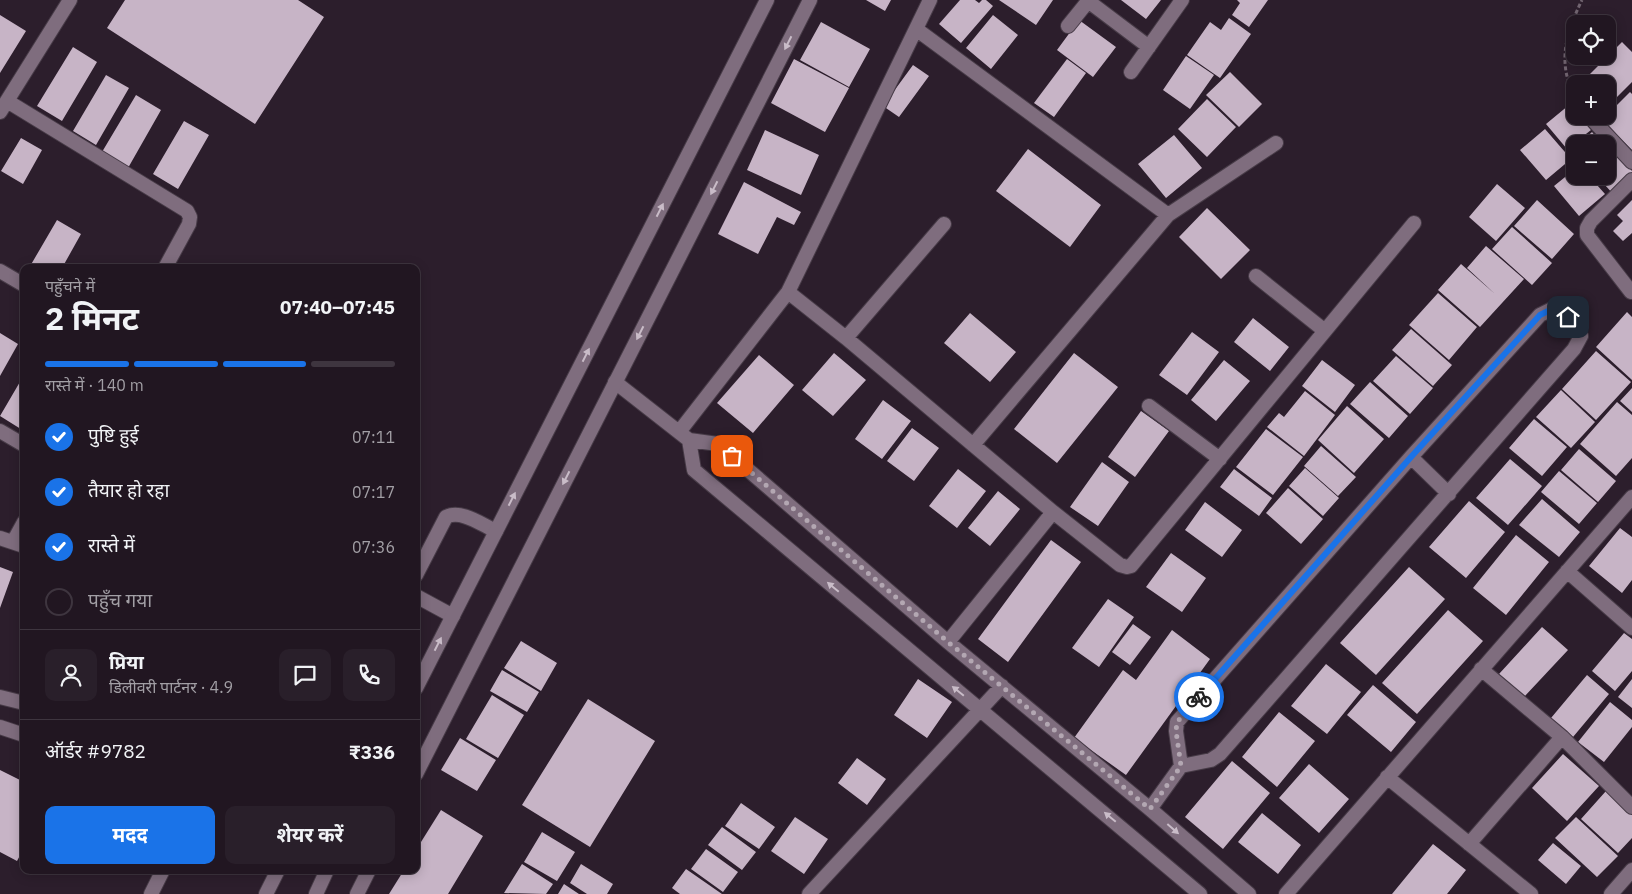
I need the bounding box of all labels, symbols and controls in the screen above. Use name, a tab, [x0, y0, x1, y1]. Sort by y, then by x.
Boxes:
map controls	[1566, 15, 1616, 185]
button: locate	[1566, 15, 1616, 65]
one-way arrow	[784, 36, 792, 50]
button: +	[1566, 75, 1616, 125]
button: −	[1566, 135, 1616, 185]
one-way arrow	[710, 181, 718, 195]
one-way arrow	[656, 203, 664, 217]
text: पहुँचने में	[45, 276, 95, 296]
text: 07:40–07:45	[280, 295, 395, 319]
pin	[1547, 296, 1589, 338]
text: 2 मिनट	[45, 297, 139, 339]
icon: home	[1554, 303, 1582, 331]
one-way arrow	[636, 325, 644, 340]
one-way arrow	[582, 347, 590, 362]
text: रास्ते में · 140 m	[45, 375, 144, 395]
icon: check	[45, 423, 73, 451]
text: पुष्टि हुई	[88, 423, 139, 447]
text: 07:11	[352, 427, 395, 447]
pin	[711, 435, 753, 477]
icon: bag	[718, 442, 746, 470]
one-way arrow	[562, 470, 570, 485]
icon: check	[45, 478, 73, 506]
text: तैयार हो रहा	[88, 478, 169, 502]
text: 07:17	[352, 482, 395, 502]
one-way arrow	[508, 492, 516, 506]
icon: check	[45, 533, 73, 561]
text: रास्ते में	[88, 533, 135, 557]
text: 07:36	[352, 537, 395, 557]
one-way arrow	[827, 581, 840, 592]
text: पहुँच गया	[88, 588, 152, 612]
one-way arrow	[434, 637, 442, 651]
button: person	[45, 649, 97, 701]
button: chat	[279, 649, 331, 701]
button: phone	[343, 649, 395, 701]
text: प्रिया	[109, 650, 144, 674]
courier	[1174, 672, 1224, 722]
text: डिलीवरी पार्टनर · 4.9	[109, 677, 233, 697]
icon: bike	[1185, 683, 1213, 711]
one-way arrow	[952, 685, 965, 696]
text: ऑर्डर #9782	[45, 739, 146, 763]
text: ₹336	[349, 740, 395, 764]
button: मदद	[45, 806, 215, 864]
button: शेयर करें	[225, 806, 395, 864]
one-way arrow	[1104, 812, 1116, 823]
one-way arrow	[1166, 824, 1179, 835]

